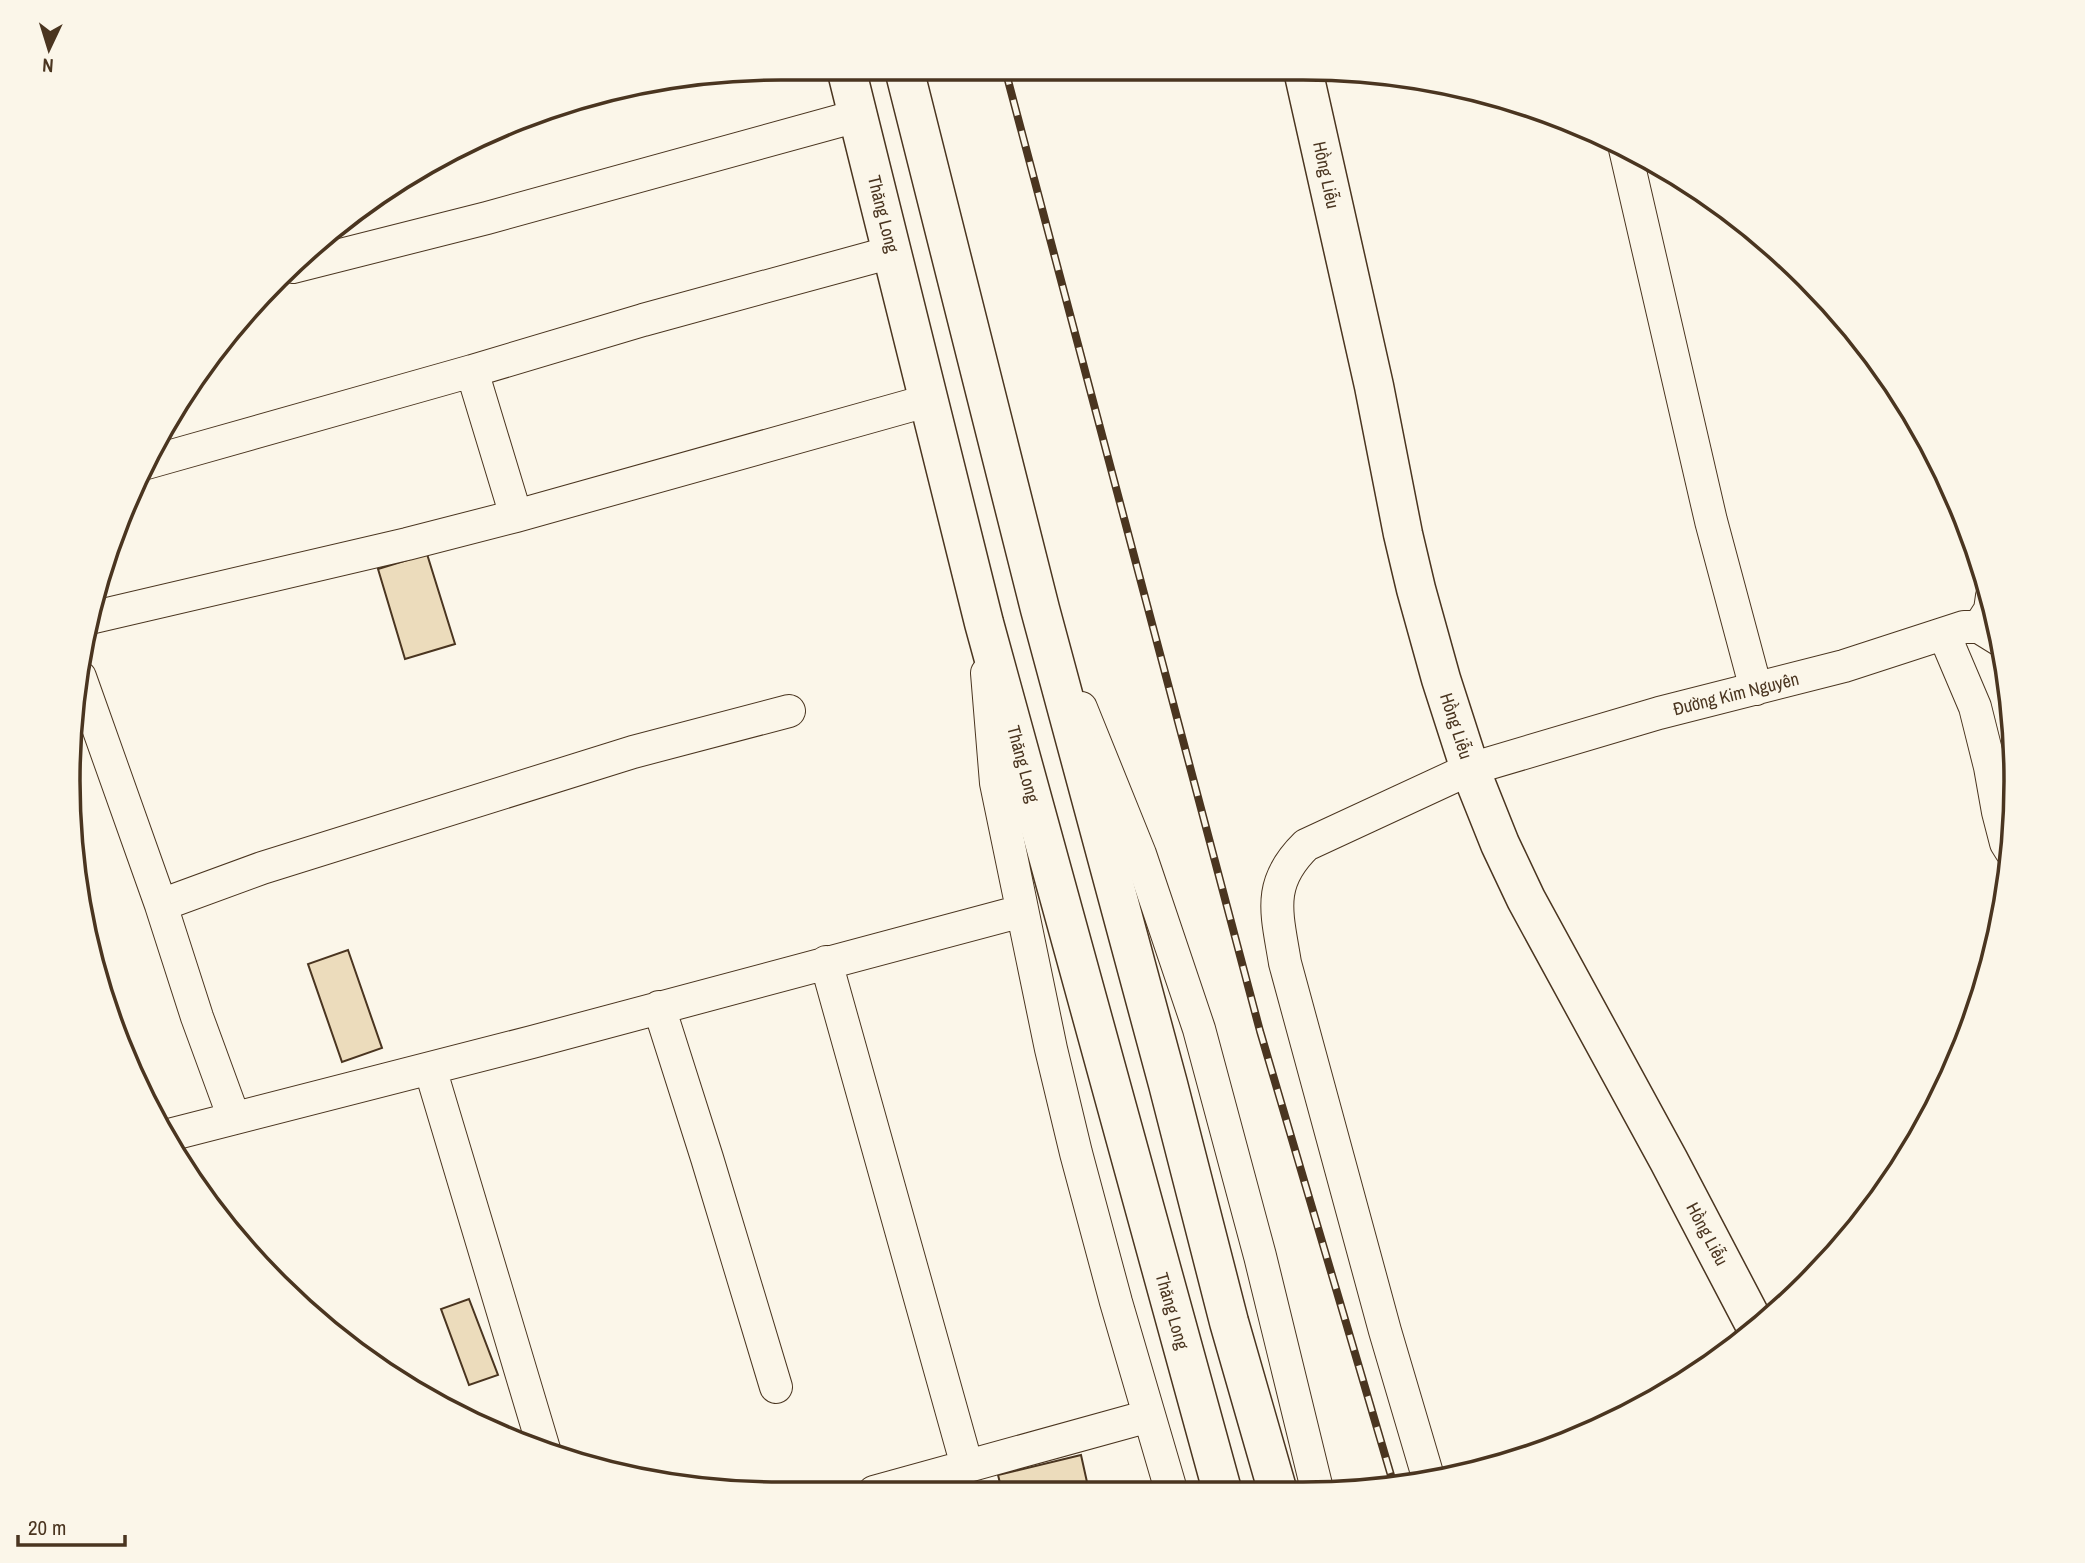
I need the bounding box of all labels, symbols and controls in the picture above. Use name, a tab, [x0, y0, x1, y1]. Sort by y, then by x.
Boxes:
north arrow	[14, 14, 84, 84]
text: N	[41, 53, 54, 79]
street label: Hồng Liễu	[1307, 139, 1346, 211]
street label: Thăng Long	[862, 173, 905, 256]
street label: Đường Kim Nguyên	[1670, 666, 1801, 721]
street label: Hồng Liễu	[1434, 690, 1479, 762]
street label: Thăng Long	[1001, 723, 1046, 806]
street label: Hồng Liễu	[1680, 1198, 1734, 1270]
street label: Thăng Long	[1150, 1270, 1196, 1353]
scale bar	[18, 1504, 124, 1548]
text: 20 m	[28, 1513, 66, 1542]

